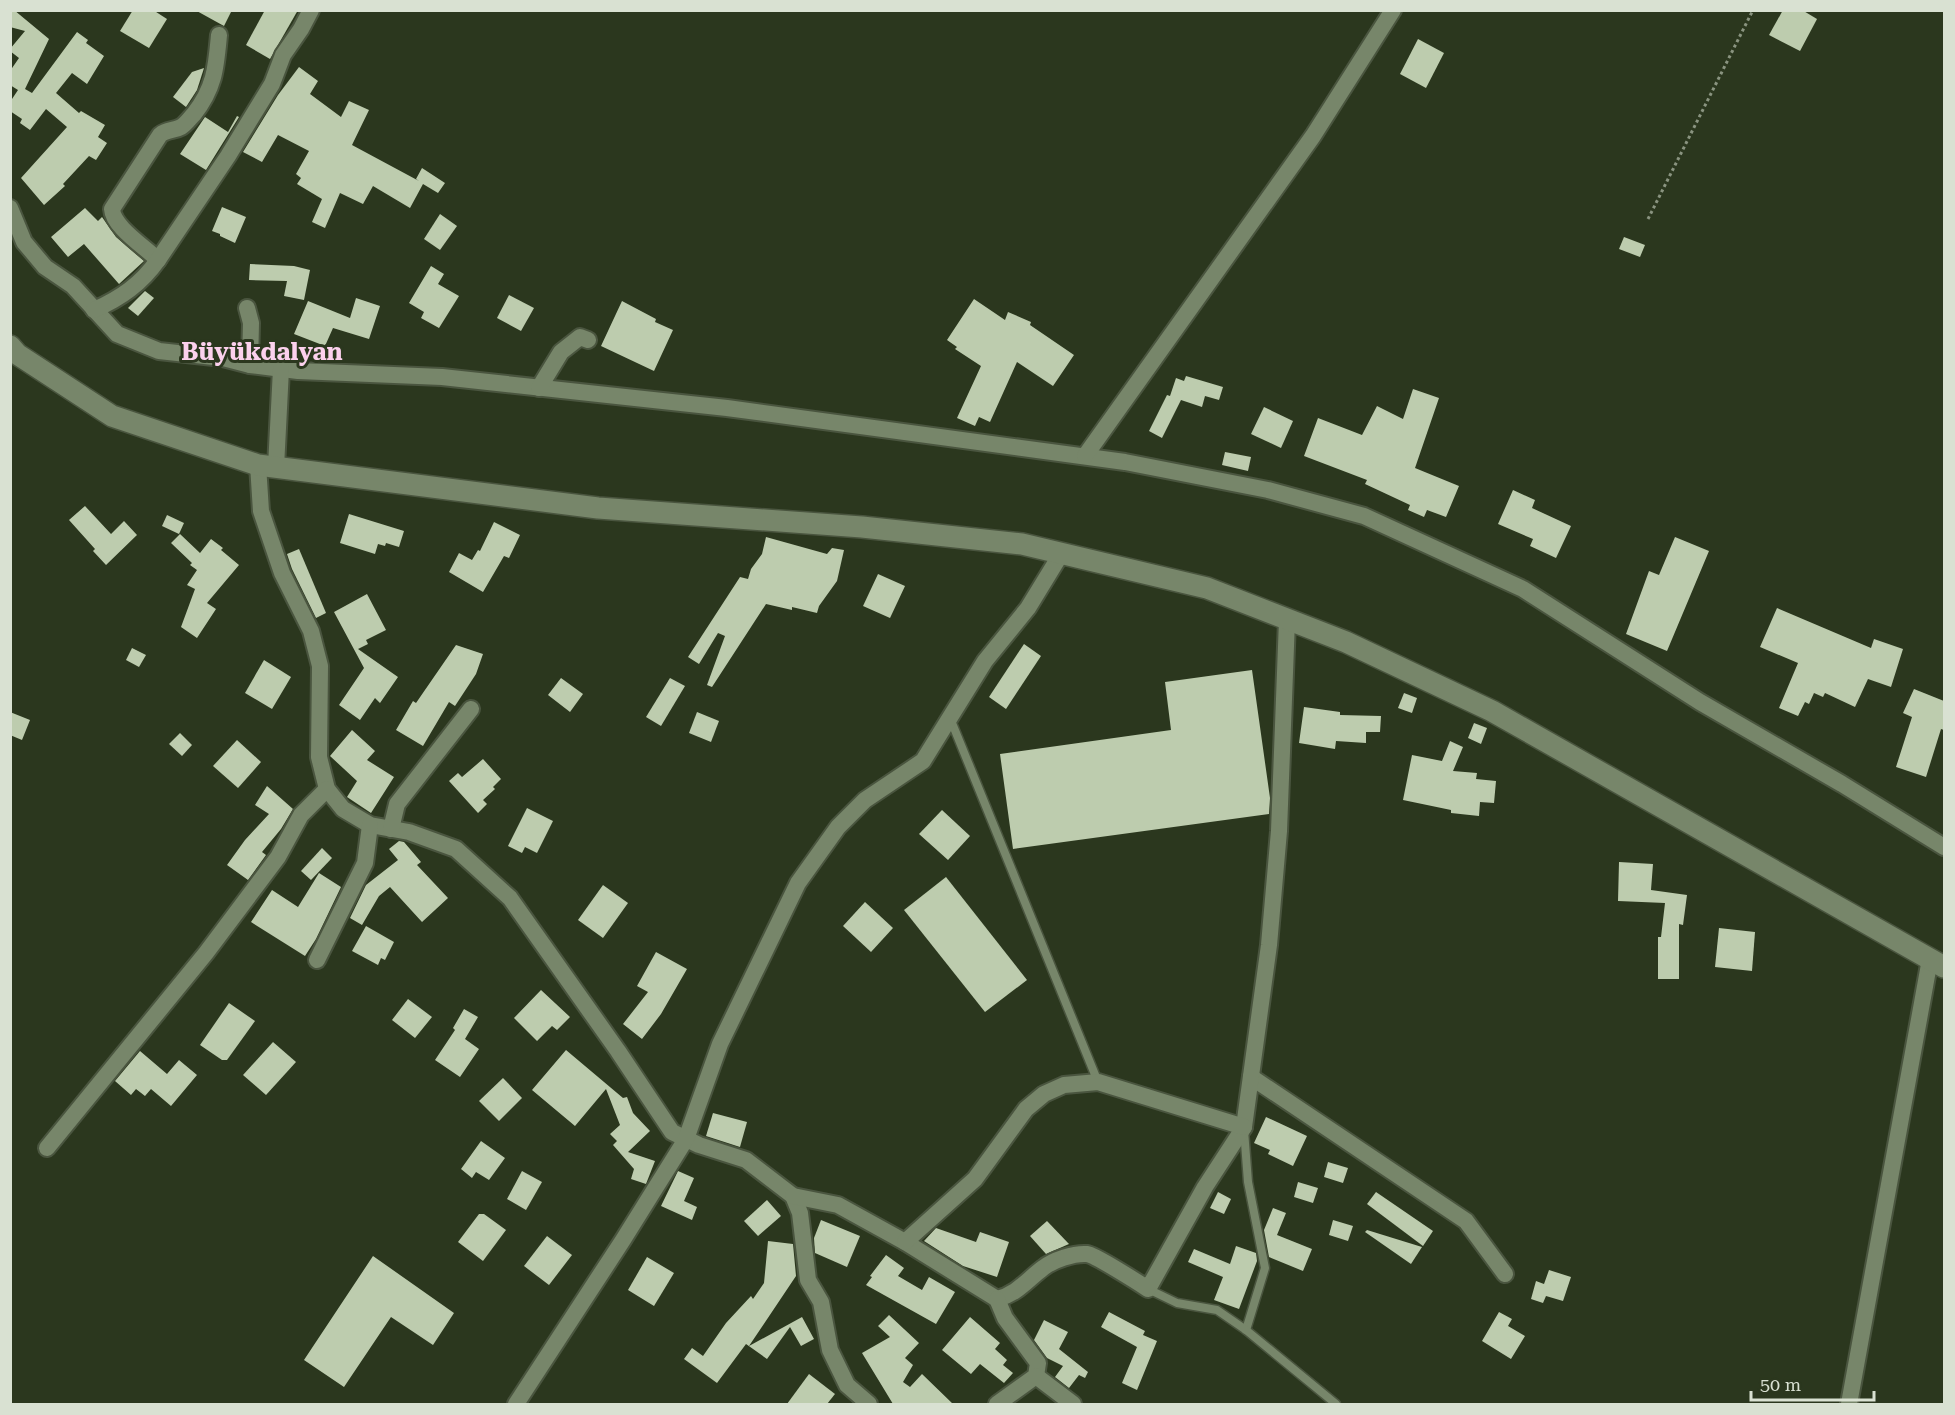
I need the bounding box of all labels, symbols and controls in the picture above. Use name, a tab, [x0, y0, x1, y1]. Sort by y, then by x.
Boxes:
district label: Büyükdalyan	[181, 338, 343, 366]
scale bar	[1751, 1364, 1874, 1402]
text: 50 m	[1760, 1374, 1801, 1395]

